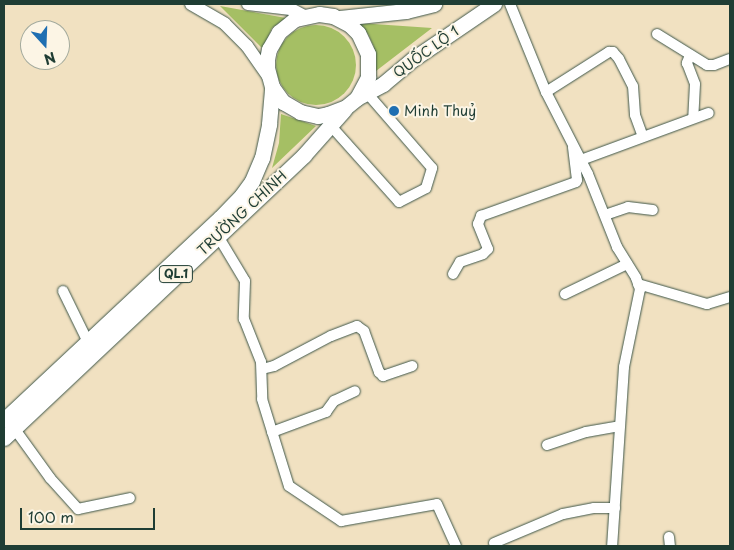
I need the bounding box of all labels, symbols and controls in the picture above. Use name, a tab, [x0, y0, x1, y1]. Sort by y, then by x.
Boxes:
north arrow	[20, 20, 70, 70]
street label: QUỐC LỘ 1	[389, 22, 463, 82]
text: N	[41, 47, 59, 70]
place label: Minh Thuỷ	[404, 103, 476, 119]
marker: Minh Thuỷ	[388, 105, 400, 117]
street label: TRƯỜNG CHINH	[194, 167, 290, 259]
road number: QL.1	[158, 264, 194, 284]
scale bar	[22, 498, 158, 530]
text: 100 m	[28, 505, 74, 528]

